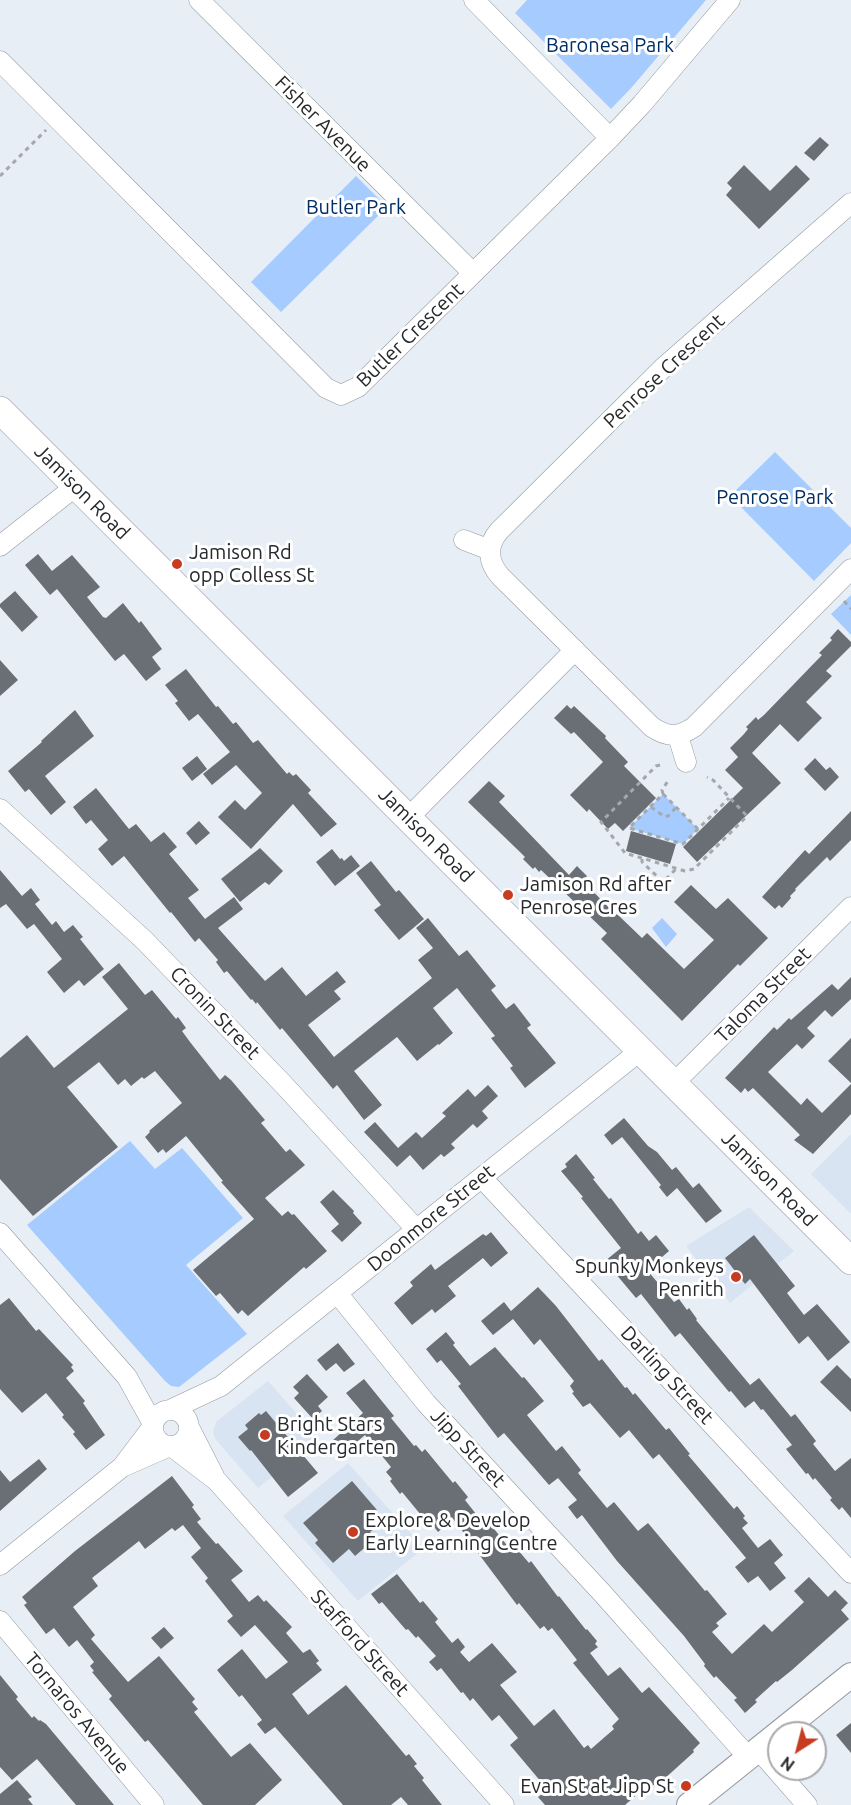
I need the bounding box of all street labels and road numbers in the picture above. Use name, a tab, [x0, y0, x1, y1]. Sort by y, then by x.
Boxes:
street label: Fisher Avenue	[270, 71, 376, 177]
street label: Butler Crescent	[351, 278, 469, 392]
street label: Penrose Crescent	[599, 309, 729, 433]
street label: Jamison Road	[29, 439, 135, 545]
street label: Jamison Road	[373, 782, 479, 888]
street label: Taloma Street	[710, 942, 816, 1048]
street label: Cronin Street	[165, 962, 265, 1064]
street label: Jamison Road	[716, 1126, 822, 1232]
street label: Doonmore Street	[362, 1159, 500, 1277]
street label: Darling Street	[615, 1321, 719, 1429]
street label: Jipp Street	[426, 1404, 510, 1492]
street label: Stafford Street	[306, 1585, 414, 1701]
street label: Tornaros Avenue	[19, 1647, 135, 1779]

